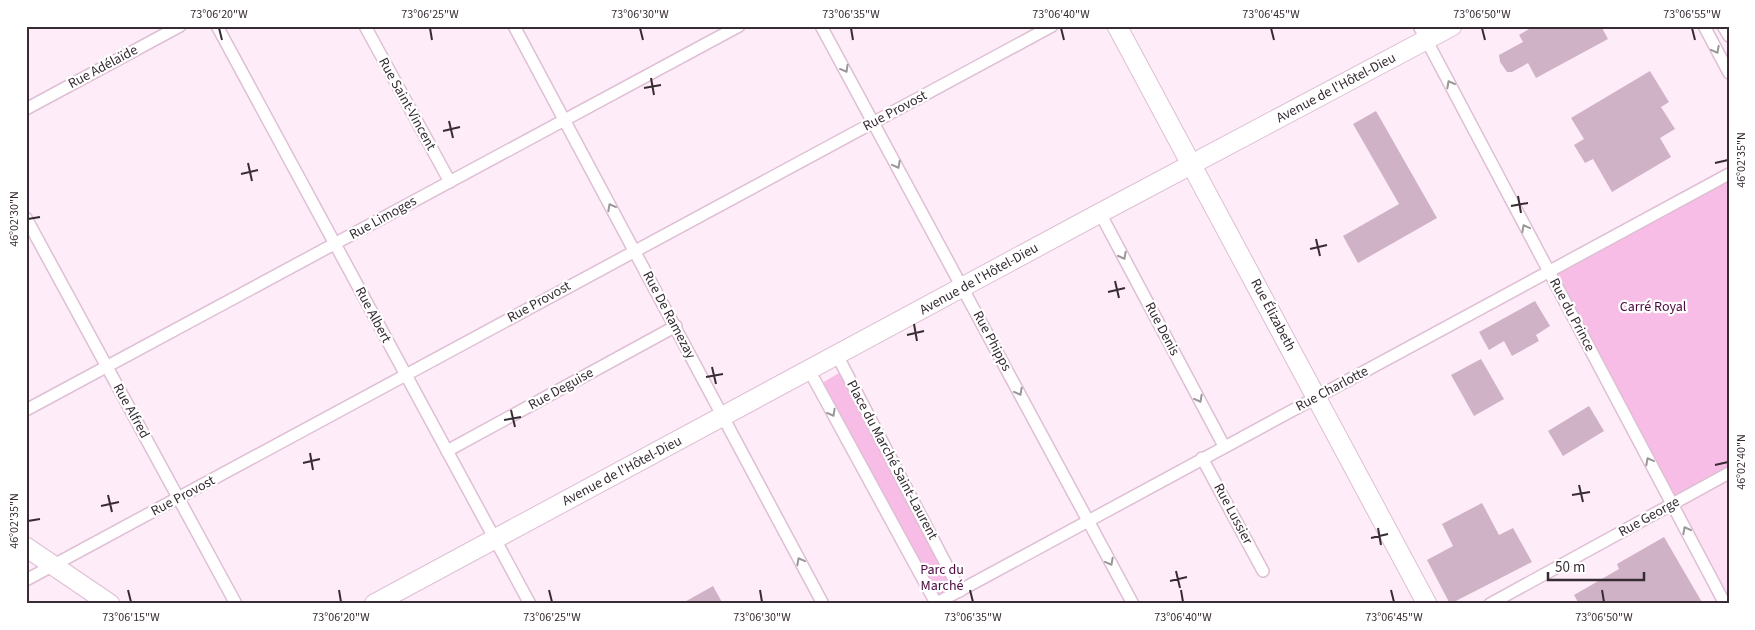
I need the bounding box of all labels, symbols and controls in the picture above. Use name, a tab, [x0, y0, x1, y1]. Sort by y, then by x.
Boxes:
text: 73°06'20"W	[190, 6, 248, 23]
text: 73°06'25"W	[401, 6, 459, 23]
text: 73°06'30"W	[611, 6, 669, 23]
text: 73°06'35"W	[822, 6, 880, 23]
text: 73°06'40"W	[1032, 6, 1090, 23]
text: 73°06'45"W	[1242, 6, 1300, 23]
text: 73°06'50"W	[1453, 6, 1511, 23]
text: 73°06'55"W	[1663, 6, 1721, 23]
street label: Rue Adélaïde	[65, 40, 141, 94]
one-way arrow	[1710, 44, 1720, 53]
street label: Avenue de l'Hôtel-Dieu	[1273, 48, 1399, 128]
street label: Rue Saint-Vincent	[373, 54, 441, 154]
one-way arrow	[839, 64, 849, 73]
one-way arrow	[1446, 80, 1456, 89]
street label: Rue Provost	[859, 86, 931, 136]
text: 46°02'35"N	[1733, 132, 1750, 188]
one-way arrow	[891, 160, 901, 169]
text: 46°02'30"N	[6, 191, 23, 247]
street label: Rue Limoges	[346, 191, 421, 245]
one-way arrow	[607, 203, 617, 212]
one-way arrow	[1521, 224, 1531, 233]
street label: Avenue de l'Hôtel-Dieu	[916, 238, 1042, 320]
one-way arrow	[1117, 250, 1127, 259]
street label: Rue De Ramezay	[638, 268, 701, 363]
street label: Rue Élizabeth	[1246, 275, 1300, 355]
street label: Rue du Prince	[1544, 275, 1600, 355]
street label: Rue Provost	[504, 276, 575, 328]
street label: Rue Albert	[350, 283, 396, 347]
park label: Carré Royal	[1620, 297, 1687, 317]
street label: Rue Denis	[1140, 299, 1184, 359]
street label: Rue Phipps	[968, 307, 1016, 375]
street label: Rue Charlotte	[1292, 361, 1372, 417]
street label: Rue Deguise	[525, 363, 597, 415]
street label: Place du Marché Saint-Laurent	[841, 377, 943, 544]
street label: Rue Alfred	[108, 380, 154, 442]
one-way arrow	[1013, 387, 1023, 396]
one-way arrow	[1193, 394, 1203, 403]
one-way arrow	[826, 408, 836, 417]
street label: Avenue de l'Hôtel-Dieu	[559, 431, 685, 511]
text: 46°02'40"N	[1733, 434, 1750, 490]
one-way arrow	[1646, 457, 1656, 466]
street label: Rue Provost	[147, 471, 219, 521]
street label: Rue Lussier	[1209, 480, 1258, 548]
street label: Rue George	[1615, 492, 1683, 542]
text: 46°02'35"N	[6, 493, 23, 549]
one-way arrow	[1682, 526, 1692, 535]
scale bar	[1548, 550, 1644, 582]
one-way arrow	[796, 557, 806, 566]
one-way arrow	[1104, 557, 1114, 566]
text: 50 m	[1555, 557, 1585, 578]
park label: Parc du Marché	[920, 560, 964, 596]
text: 73°06'15"W	[102, 609, 160, 626]
text: 73°06'20"W	[312, 609, 370, 626]
text: 73°06'25"W	[523, 609, 581, 626]
text: 73°06'30"W	[733, 609, 791, 626]
text: 73°06'35"W	[944, 609, 1002, 626]
text: 73°06'40"W	[1154, 609, 1212, 626]
text: 73°06'45"W	[1365, 609, 1423, 626]
text: 73°06'50"W	[1575, 609, 1633, 626]

